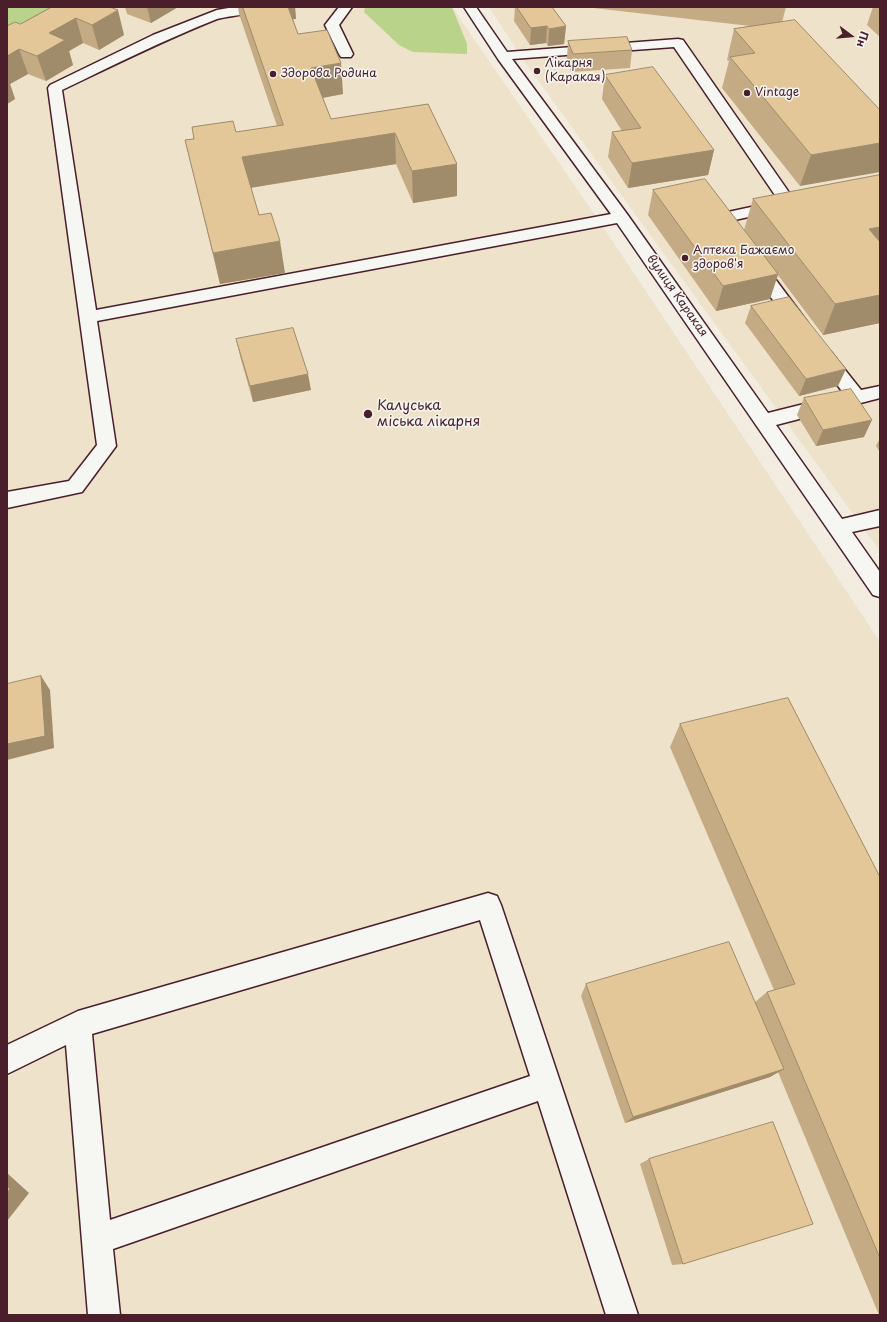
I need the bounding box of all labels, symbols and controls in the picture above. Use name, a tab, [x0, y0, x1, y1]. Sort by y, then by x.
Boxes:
north arrow	[831, 16, 871, 56]
text: Пн	[853, 29, 873, 49]
place label: Лікарня (Каракая)	[545, 57, 605, 85]
marker: Лікарня (Каракая)	[532, 66, 542, 76]
place label: Здорова Родина	[281, 67, 377, 81]
marker: Здорова Родина	[268, 69, 278, 79]
place label: Vintage	[755, 86, 799, 100]
marker: Vintage	[742, 88, 752, 98]
place label: Аптека Бажаємо здоров'я	[693, 244, 794, 272]
street label: вулиця Каракая	[643, 252, 711, 340]
marker: Аптека Бажаємо здоров'я	[680, 253, 690, 263]
place label: Калуська міська лікарня	[377, 398, 480, 430]
marker: Калуська міська лікарня	[362, 408, 374, 420]

